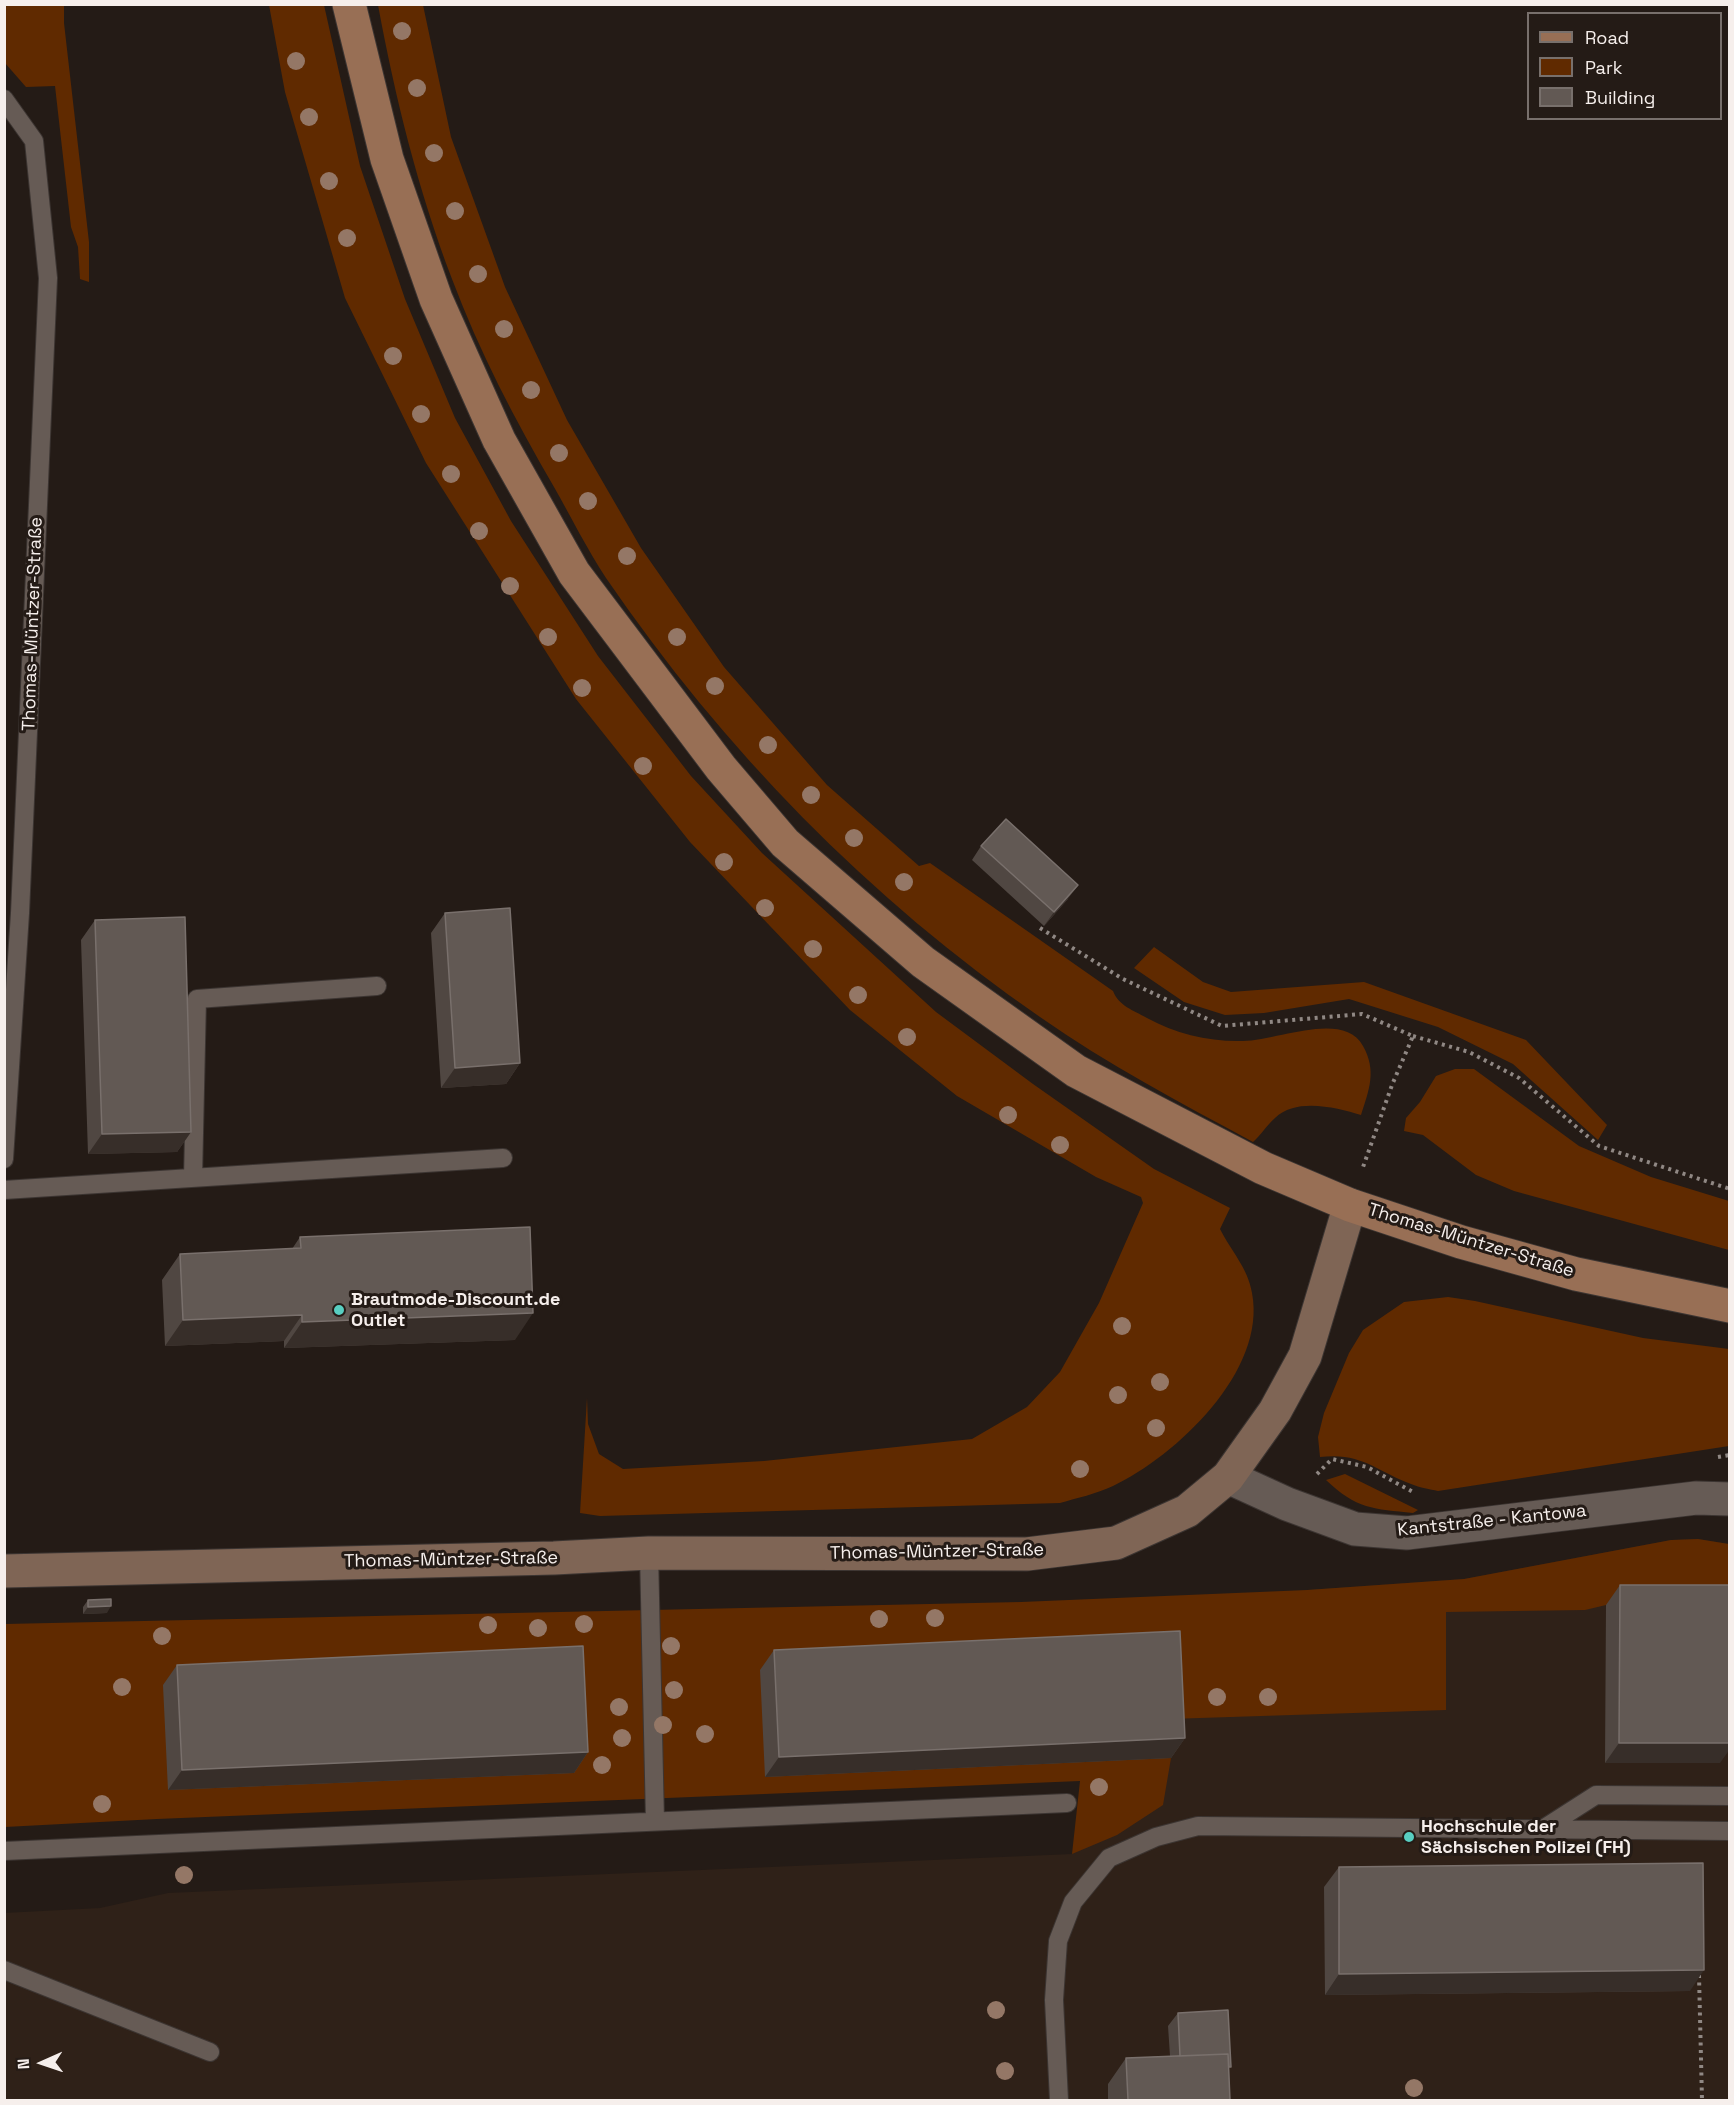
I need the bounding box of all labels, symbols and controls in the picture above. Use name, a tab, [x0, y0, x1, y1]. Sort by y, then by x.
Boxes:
legend	[1527, 12, 1722, 120]
text: Road	[1585, 26, 1629, 49]
text: Park	[1585, 56, 1622, 79]
text: Building	[1585, 86, 1655, 109]
street label: Thomas-Müntzer-Straße	[18, 517, 48, 731]
street label: Thomas-Müntzer-Straße	[1365, 1199, 1577, 1283]
place label: Brautmode-Discount.de Outlet	[351, 1289, 560, 1332]
marker: Brautmode-Discount.de Outlet	[332, 1303, 346, 1317]
street label: Kantstraße - Kantowa	[1396, 1500, 1588, 1542]
street label: Thomas-Müntzer-Straße	[830, 1539, 1044, 1565]
street label: Thomas-Müntzer-Straße	[344, 1547, 558, 1573]
place label: Hochschule der Sächsischen Polizei (FH)	[1421, 1816, 1631, 1858]
marker: Hochschule der Sächsischen Polizei (FH)	[1402, 1830, 1416, 1844]
north arrow	[12, 2033, 72, 2093]
text: N	[13, 2058, 34, 2070]

